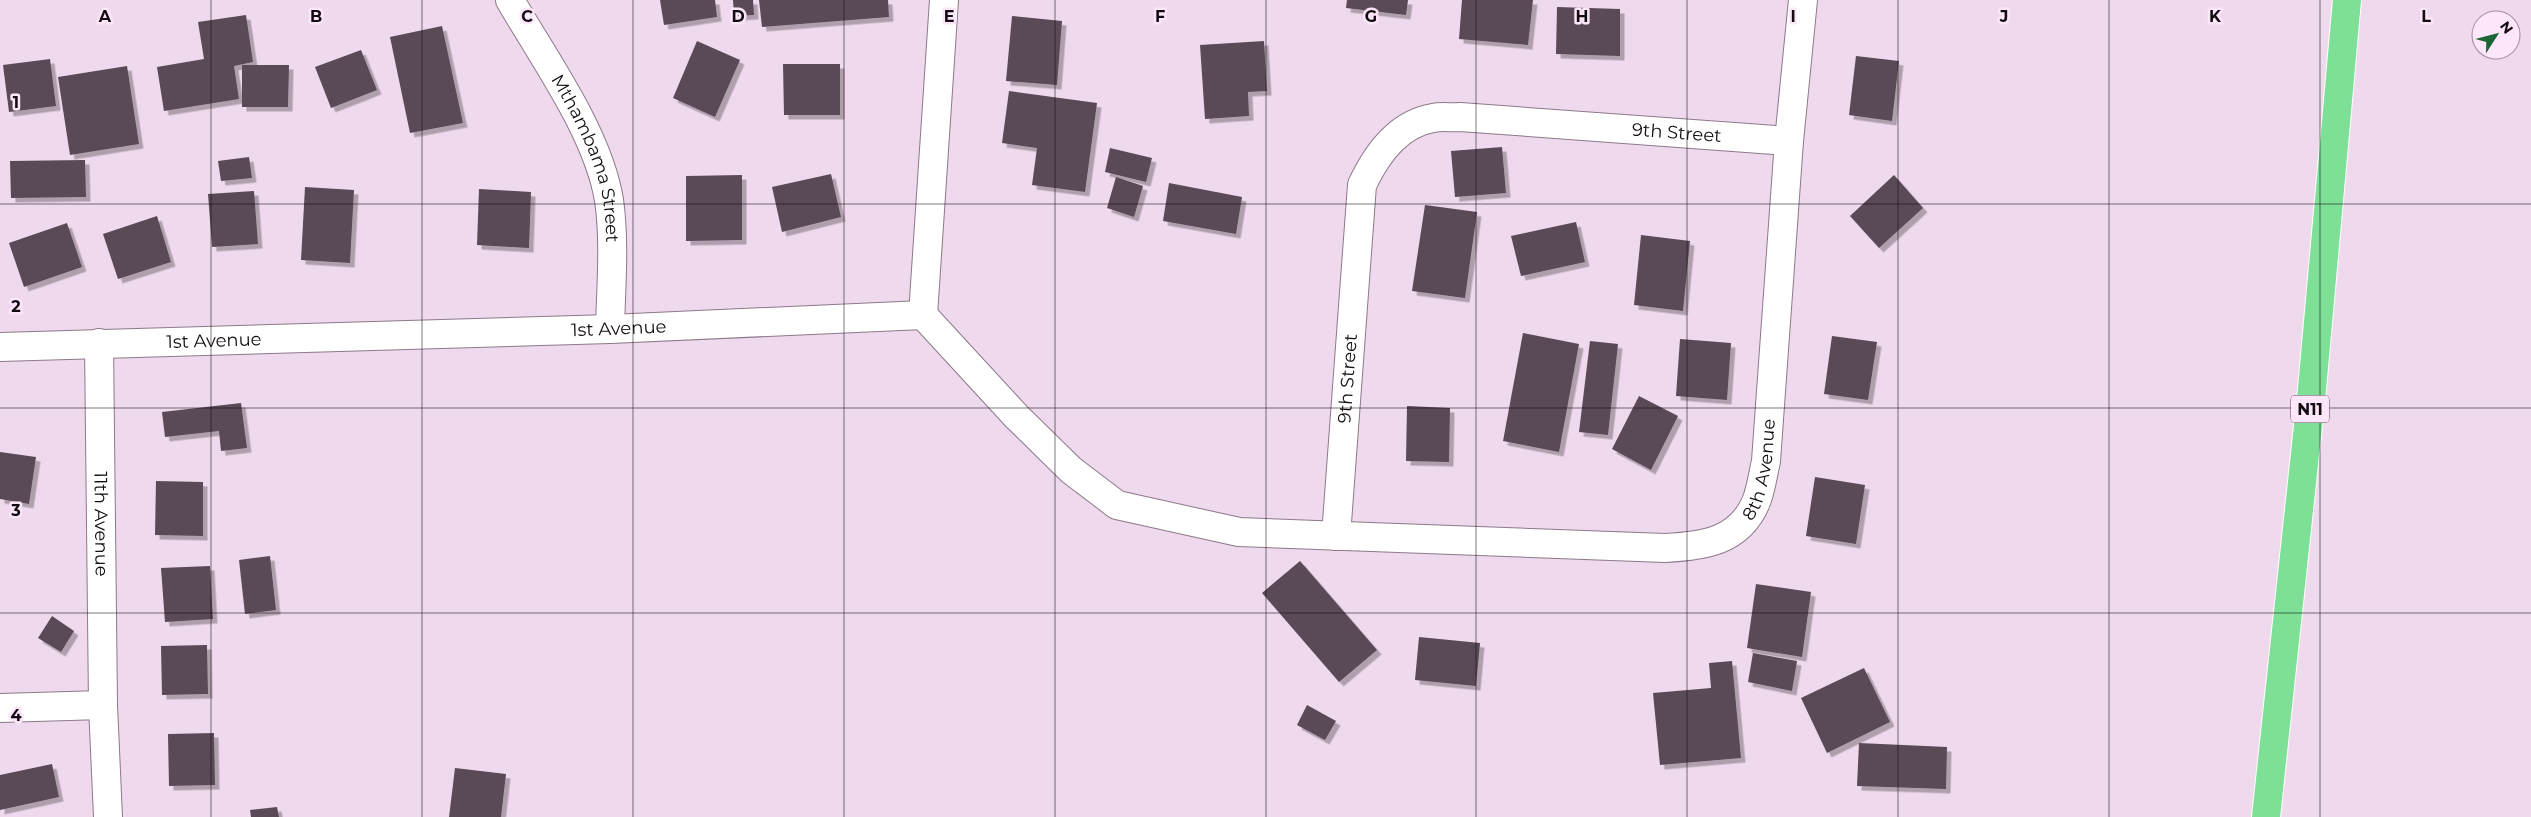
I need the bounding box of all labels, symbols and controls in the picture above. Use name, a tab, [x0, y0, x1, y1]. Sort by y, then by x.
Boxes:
text: A	[98, 7, 112, 26]
text: B	[310, 7, 322, 26]
text: C	[521, 7, 533, 26]
text: D	[731, 7, 745, 26]
text: E	[944, 7, 954, 26]
text: F	[1155, 7, 1165, 26]
text: G	[1365, 7, 1377, 26]
text: H	[1576, 7, 1588, 26]
text: I	[1790, 7, 1796, 26]
text: J	[1999, 7, 2008, 26]
text: K	[2209, 7, 2222, 26]
text: L	[2421, 7, 2431, 26]
north arrow	[2471, 10, 2521, 60]
text: N	[2496, 17, 2517, 37]
street label: Mthambama Street	[547, 70, 623, 243]
text: 1	[13, 93, 19, 112]
street label: 9th Street	[1631, 119, 1722, 147]
text: 2	[11, 297, 21, 316]
street label: 1st Avenue	[571, 315, 667, 341]
street label: 1st Avenue	[166, 328, 262, 353]
street label: 9th Street	[1333, 333, 1362, 424]
road number: N11	[2291, 396, 2329, 422]
street label: 8th Avenue	[1737, 418, 1780, 525]
street label: 11th Avenue	[89, 471, 113, 577]
text: 3	[10, 501, 21, 520]
text: 4	[10, 706, 22, 725]

